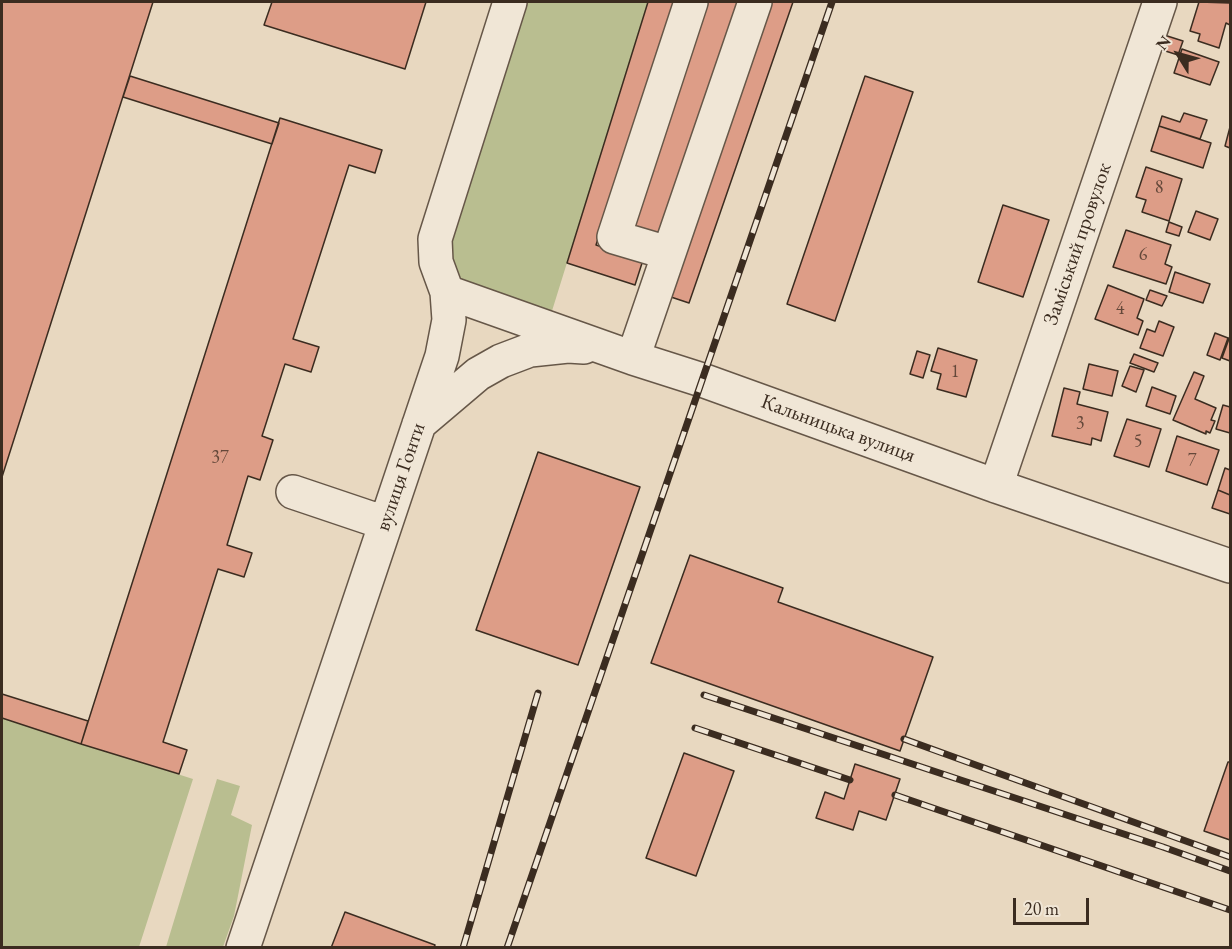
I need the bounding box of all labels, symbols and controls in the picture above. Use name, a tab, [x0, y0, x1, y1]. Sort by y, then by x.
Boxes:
north arrow	[1148, 24, 1208, 84]
text: N	[1151, 31, 1176, 54]
street label: Заміський провулок	[1038, 160, 1118, 328]
house number: 8	[1155, 177, 1163, 199]
house number: 6	[1139, 244, 1147, 266]
house number: 4	[1116, 298, 1124, 320]
house number: 1	[951, 361, 959, 383]
street label: Кальницька вулиця	[757, 389, 919, 469]
house number: 3	[1076, 413, 1084, 435]
street label: вулиця Гонти	[371, 420, 431, 534]
house number: 5	[1134, 431, 1142, 453]
house number: 37	[211, 447, 229, 469]
house number: 7	[1188, 450, 1196, 472]
scale bar	[1016, 886, 1092, 924]
text: 20 m	[1024, 897, 1059, 920]

